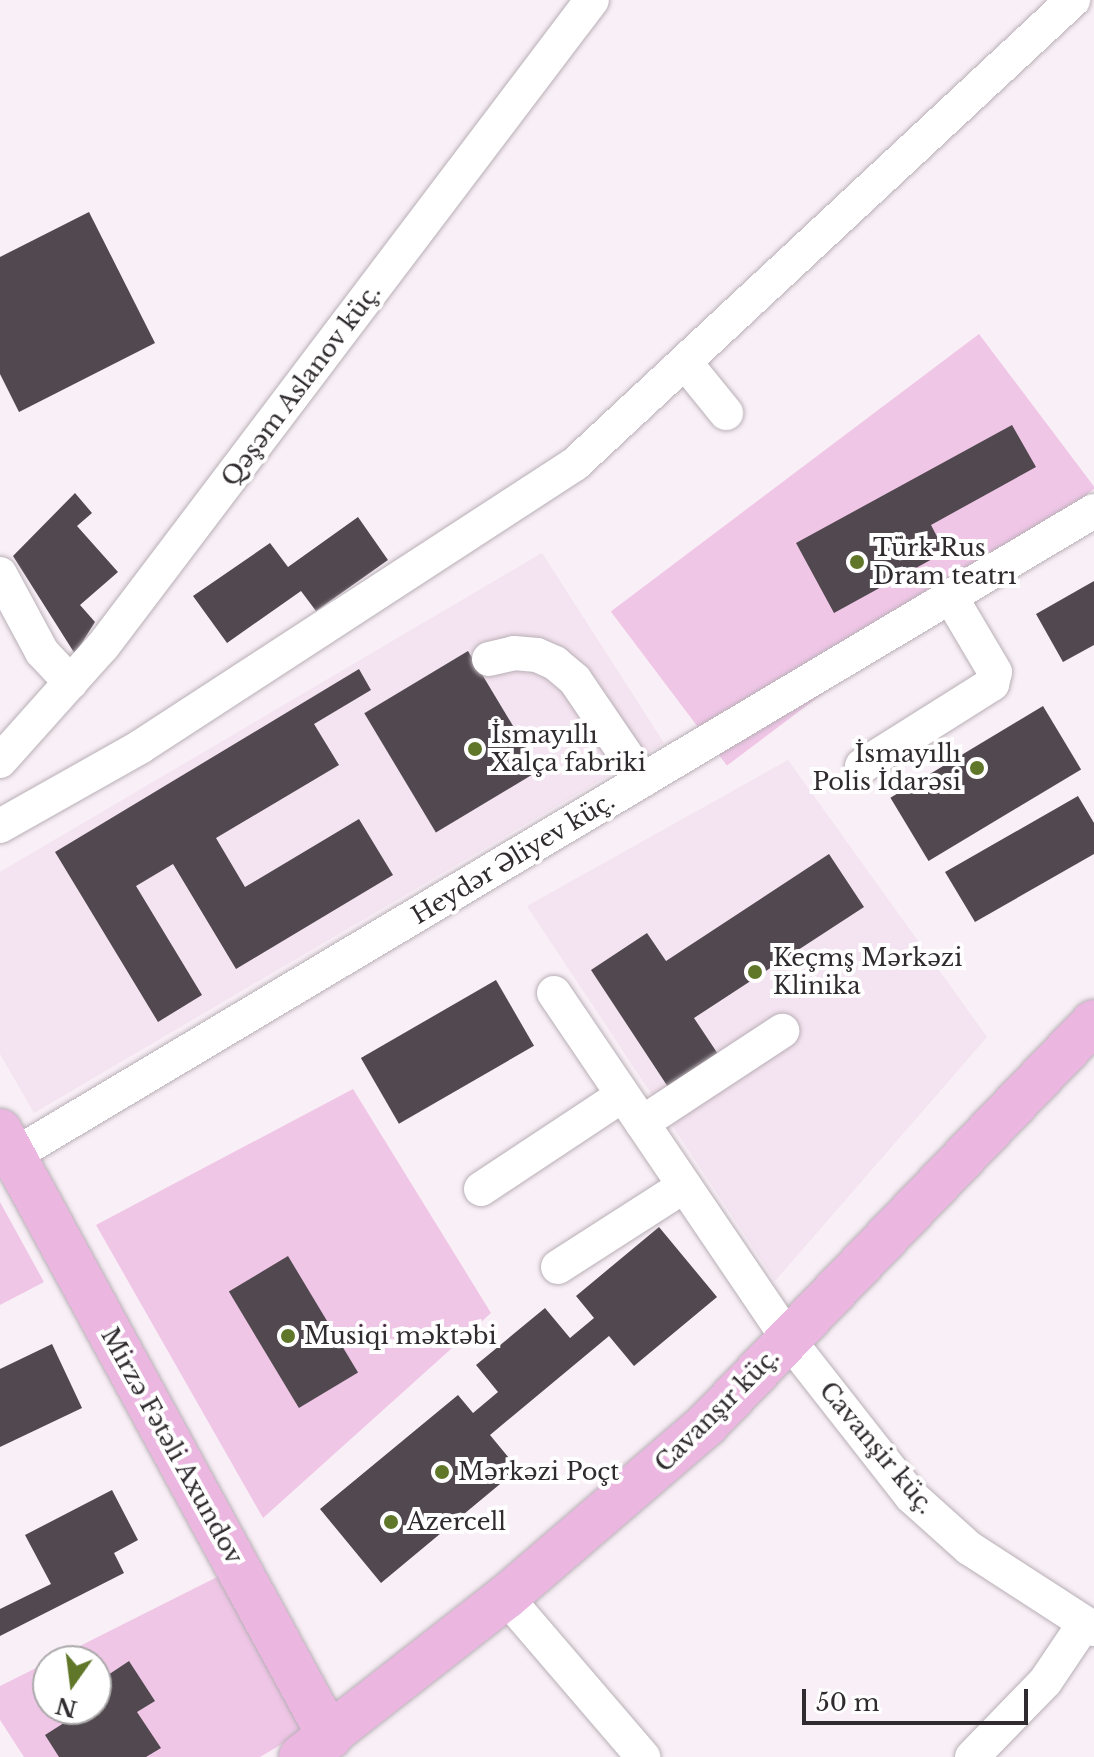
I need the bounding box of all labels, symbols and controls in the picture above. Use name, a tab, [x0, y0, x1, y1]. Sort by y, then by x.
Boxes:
street label: Qəşəm Aslanov küç.	[215, 277, 387, 493]
place label: Türk Rus Dram teatrı	[873, 534, 1016, 590]
marker: Türk Rus Dram teatrı	[848, 553, 866, 571]
place label: İsmayıllı Xalça fabriki	[491, 721, 646, 777]
marker: İsmayıllı Xalça fabriki	[466, 740, 484, 758]
place label: İsmayıllı Polis İdarəsi	[813, 740, 961, 796]
marker: İsmayıllı Polis İdarəsi	[968, 759, 986, 777]
street label: Heydər Əliyev küç.	[406, 786, 620, 930]
place label: Keçmş Mərkəzi Klinika	[773, 944, 962, 1000]
marker: Keçmş Mərkəzi Klinika	[744, 961, 766, 983]
street label: Mirzə Fətəli Axundov	[95, 1322, 249, 1570]
place label: Musiqi məktəbi	[304, 1322, 497, 1350]
marker: Musiqi məktəbi	[279, 1327, 297, 1345]
street label: Cavanşır küç.	[649, 1342, 785, 1478]
street label: Cavanşir küç.	[813, 1376, 941, 1520]
place label: Mərkəzi Poçt	[458, 1458, 619, 1486]
marker: Mərkəzi Poçt	[433, 1463, 451, 1481]
place label: Azercell	[407, 1508, 506, 1536]
marker: Azercell	[382, 1513, 400, 1531]
north arrow	[32, 1645, 112, 1725]
scale bar	[806, 1673, 1032, 1723]
text: 50 m	[816, 1688, 879, 1717]
text: N	[53, 1691, 80, 1722]

